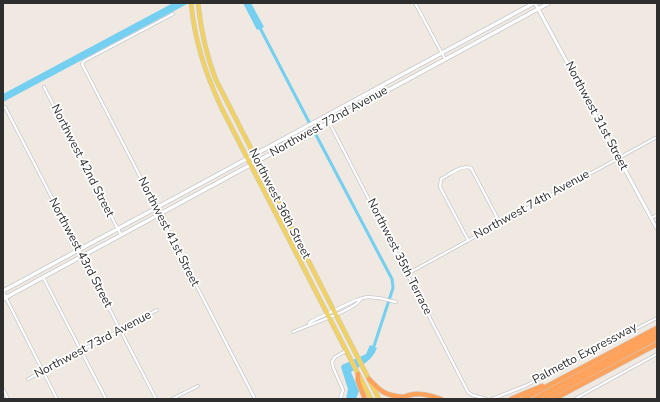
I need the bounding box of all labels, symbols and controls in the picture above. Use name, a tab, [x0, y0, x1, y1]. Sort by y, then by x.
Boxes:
street label: Northwest 31st Street	[561, 59, 631, 173]
street label: Northwest 72nd Avenue	[268, 84, 390, 160]
street label: Northwest 42nd Street	[47, 102, 117, 220]
street label: Northwest 36th Street	[245, 146, 313, 262]
street label: Northwest 74th Avenue	[472, 167, 592, 243]
street label: Northwest 41st Street	[134, 175, 202, 289]
street label: Northwest 43rd Street	[45, 196, 115, 310]
street label: Northwest 35th Terrace	[363, 197, 435, 317]
street label: Northwest 73rd Avenue	[32, 308, 154, 382]
street label: Palmetto Expressway	[530, 320, 640, 388]

